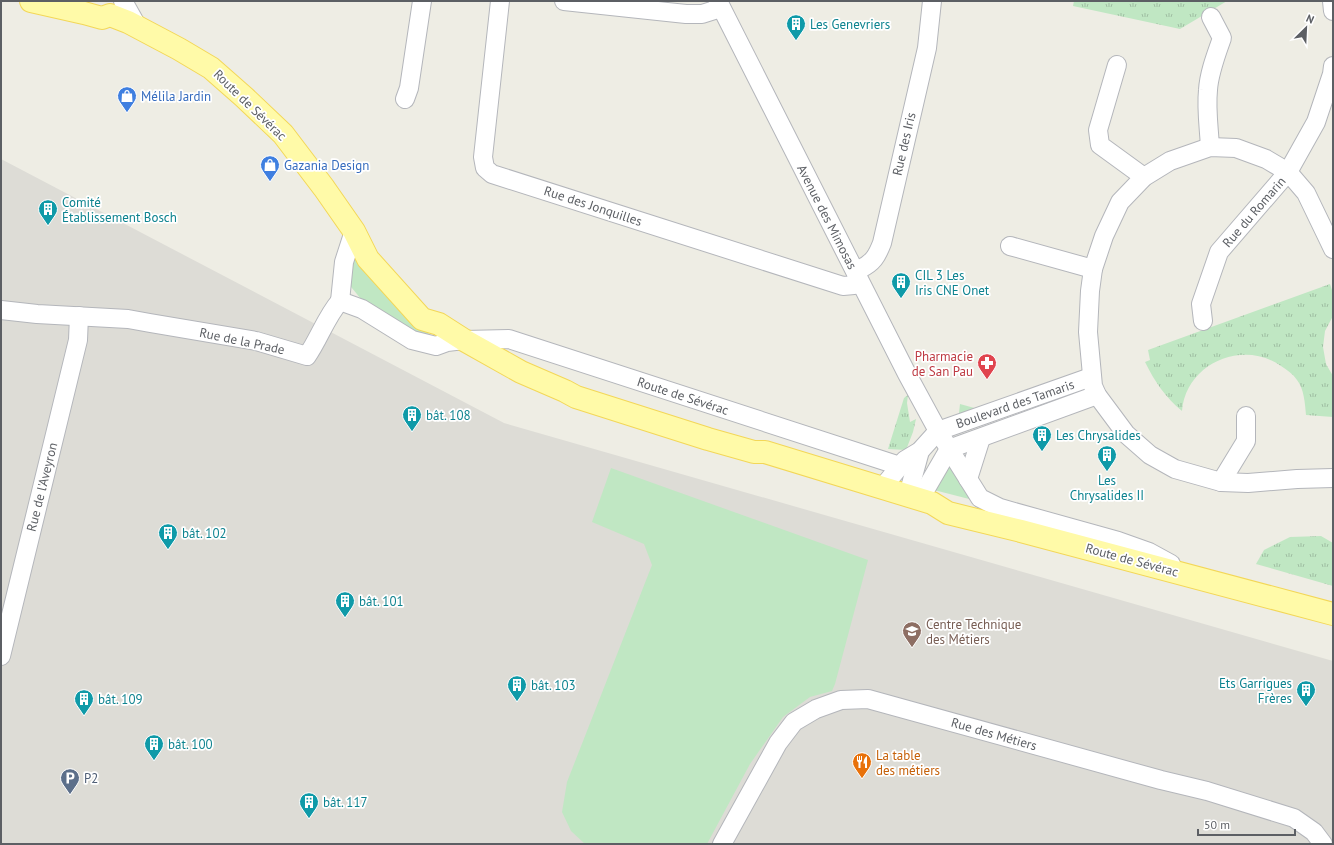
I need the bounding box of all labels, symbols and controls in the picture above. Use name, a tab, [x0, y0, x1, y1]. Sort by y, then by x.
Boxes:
north arrow	[1286, 8, 1326, 48]
text: N	[1304, 11, 1316, 27]
building icon: Les Genevriers	[785, 13, 807, 41]
place label: Les Genevriers	[810, 16, 890, 33]
street label: Route de Sévérac	[210, 66, 290, 144]
shop icon: Mélila Jardin	[116, 85, 138, 113]
place label: Mélila Jardin	[141, 88, 211, 105]
street label: Rue des Iris	[888, 111, 920, 177]
shop icon: Gazania Design	[259, 154, 281, 182]
place label: Gazania Design	[284, 157, 369, 174]
street label: Avenue des Mimosas	[793, 162, 861, 272]
street label: Rue du Romarin	[1219, 173, 1289, 251]
street label: Rue des Jonquilles	[542, 182, 644, 230]
place label: Comité Établissement Bosch	[62, 194, 177, 226]
building icon: Comité Établissement Bosch	[37, 198, 59, 226]
place label: CIL 3 Les Iris CNE Onet	[915, 267, 990, 299]
building icon: CIL 3 Les Iris CNE Onet	[890, 271, 912, 299]
street label: Rue de la Prade	[198, 324, 286, 358]
place label: Pharmacie de San Pau	[912, 348, 973, 380]
pharmacy icon: Pharmacie de San Pau	[976, 352, 998, 380]
street label: Route de Sévérac	[635, 373, 731, 419]
street label: Boulevard des Tamaris	[954, 376, 1076, 432]
building icon: bât. 108	[401, 404, 423, 432]
place label: bât. 108	[426, 407, 471, 424]
building icon: Les Chrysalides	[1031, 424, 1053, 452]
place label: Les Chrysalides	[1056, 427, 1141, 444]
street label: Rue de l'Aveyron	[23, 441, 61, 533]
building icon: Les Chrysalides II	[1096, 444, 1118, 472]
place label: Les Chrysalides II	[1070, 472, 1144, 504]
building icon: bât. 102	[157, 522, 179, 550]
place label: bât. 102	[182, 525, 227, 542]
street label: Route de Sévérac	[1084, 539, 1180, 581]
building icon: bât. 101	[334, 590, 356, 618]
place label: bât. 101	[359, 593, 404, 610]
place label: Centre Technique des Métiers	[926, 616, 1021, 648]
school or university icon: Centre Technique des Métiers	[901, 620, 923, 648]
building icon: bât. 103	[506, 674, 528, 702]
place label: Ets Garrigues Frères	[1219, 675, 1292, 707]
place label: bât. 103	[531, 677, 576, 694]
building icon: Ets Garrigues Frères	[1295, 679, 1317, 707]
building icon: bât. 109	[73, 688, 95, 716]
place label: bât. 109	[98, 691, 143, 708]
street label: Rue des Métiers	[949, 714, 1039, 754]
building icon: bât. 100	[143, 733, 165, 761]
place label: bât. 100	[168, 736, 213, 753]
place label: La table des métiers	[876, 747, 940, 779]
restaurant icon: La table des métiers	[851, 751, 873, 779]
parking icon: P2	[59, 767, 81, 795]
place label: P2	[84, 770, 98, 787]
building icon: bât. 117	[298, 791, 320, 819]
place label: bât. 117	[323, 794, 368, 811]
scale bar	[1198, 811, 1295, 837]
text: 50 m	[1204, 817, 1230, 832]

